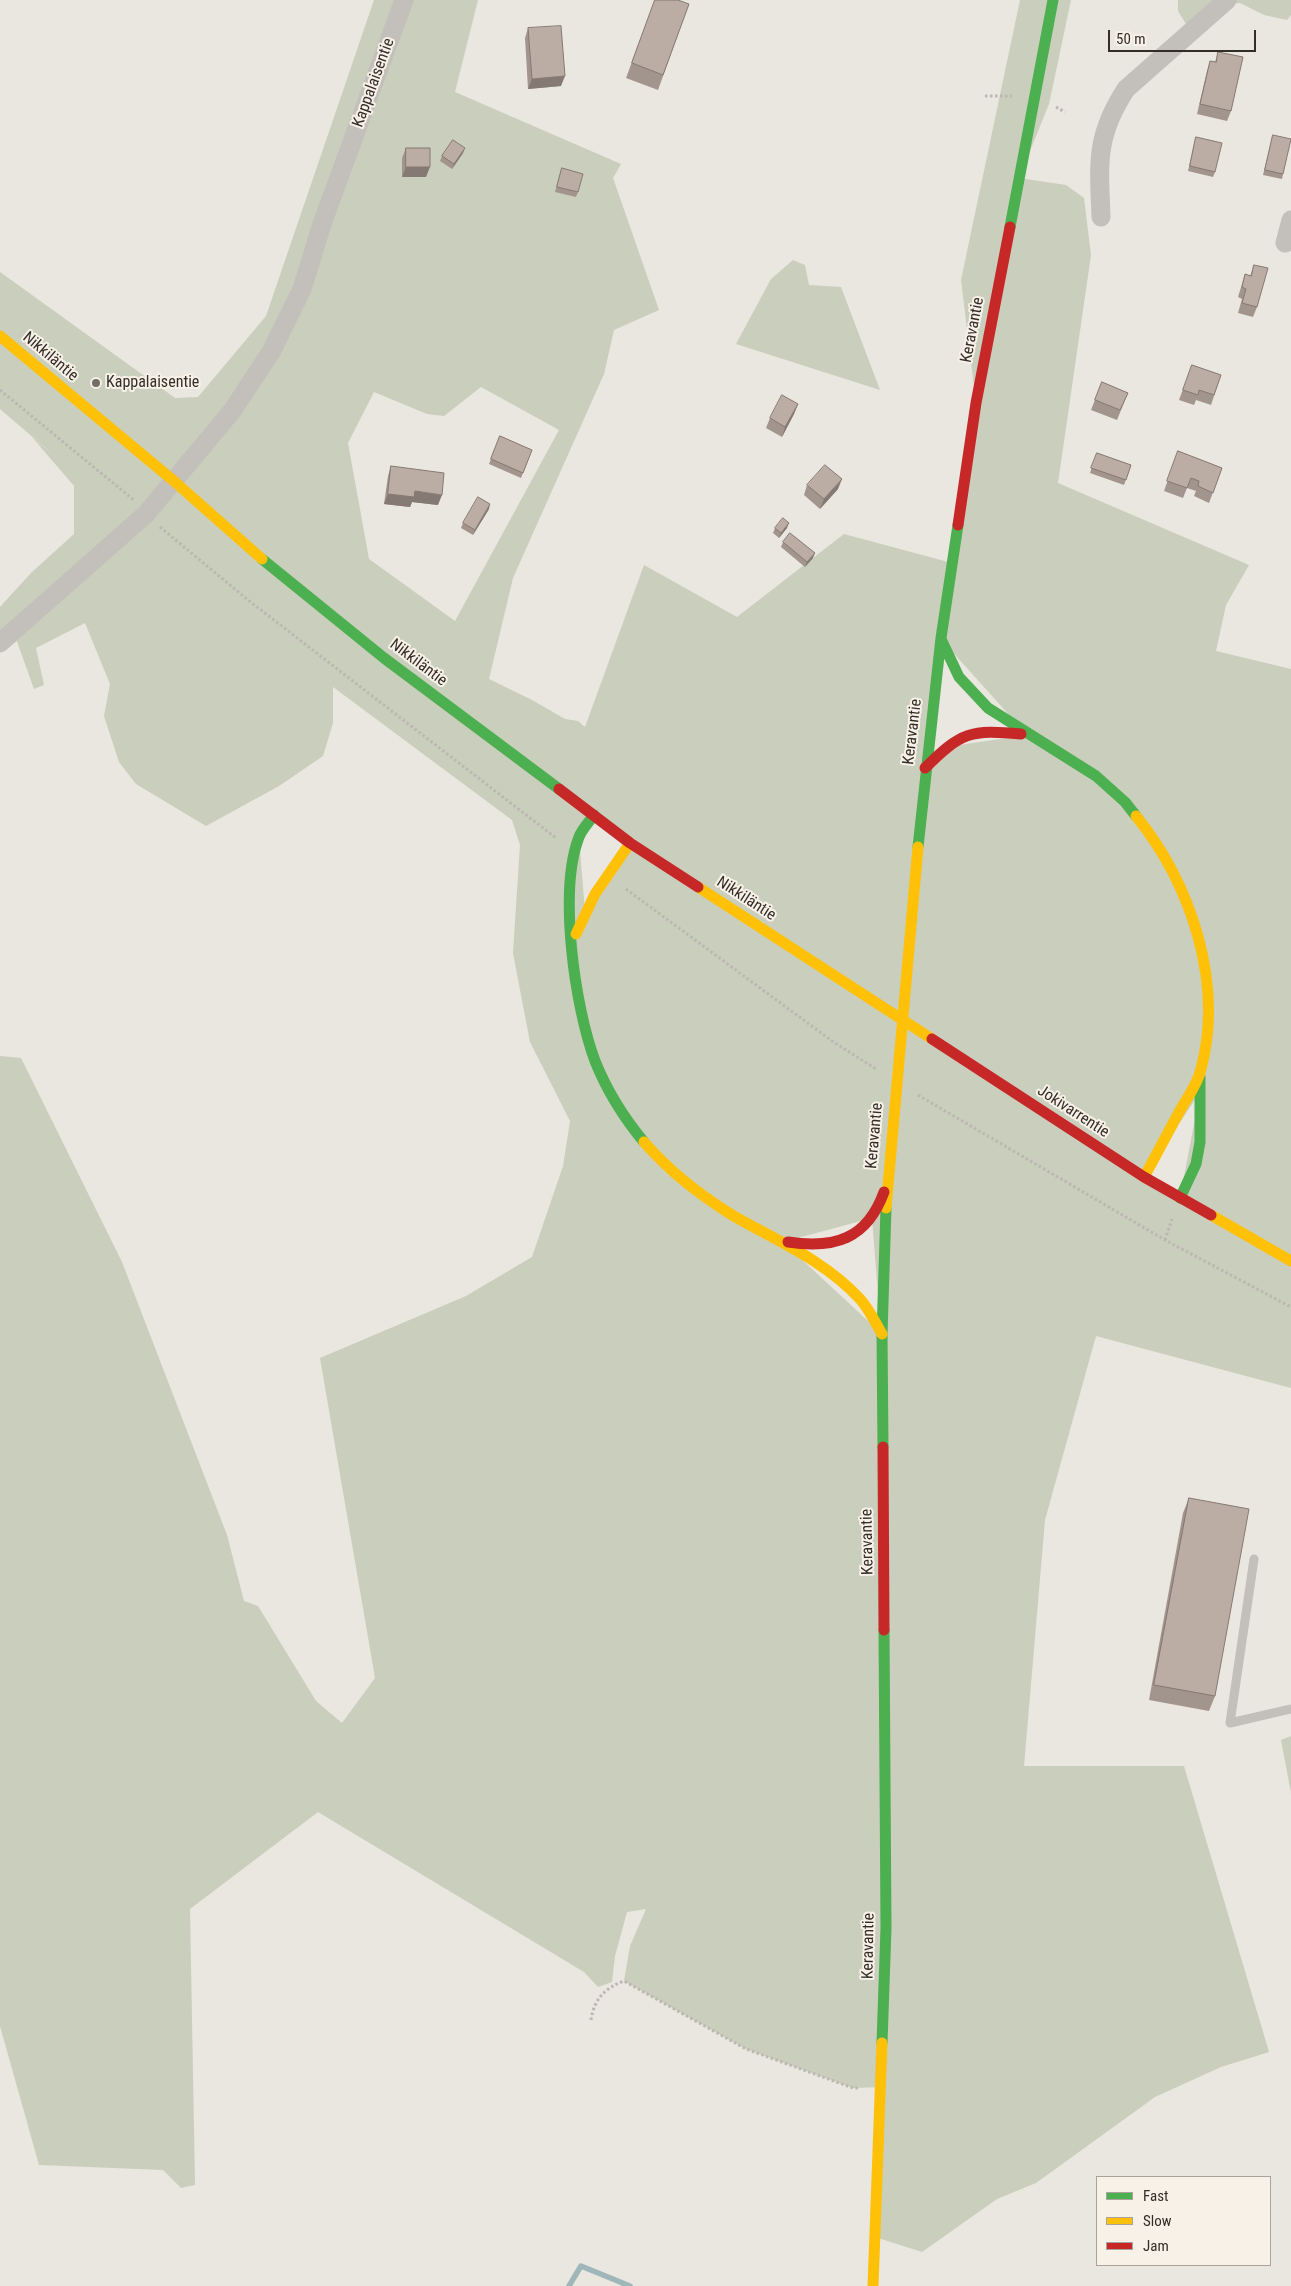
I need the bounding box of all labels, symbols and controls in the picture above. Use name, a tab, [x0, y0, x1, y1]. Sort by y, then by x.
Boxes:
scale bar	[1111, 20, 1258, 52]
text: 50 m	[1116, 30, 1146, 48]
street label: Kappalaisentie	[349, 36, 399, 130]
street label: Keravantie	[957, 296, 989, 364]
street label: Nikkiläntie	[18, 328, 82, 386]
place label: Kappalaisentie	[106, 373, 199, 393]
marker: Kappalaisentie	[90, 377, 102, 389]
street label: Nikkiläntie	[386, 635, 450, 691]
street label: Keravantie	[899, 698, 927, 766]
street label: Nikkiläntie	[713, 873, 779, 925]
street label: Jokivarrentie	[1033, 1082, 1113, 1142]
street label: Keravantie	[863, 1102, 887, 1170]
street label: Keravantie	[858, 1509, 878, 1575]
street label: Keravantie	[859, 1913, 879, 1979]
legend	[1096, 2176, 1271, 2266]
text: Fast	[1143, 2187, 1168, 2205]
text: Slow	[1143, 2212, 1172, 2230]
text: Jam	[1143, 2237, 1169, 2255]

